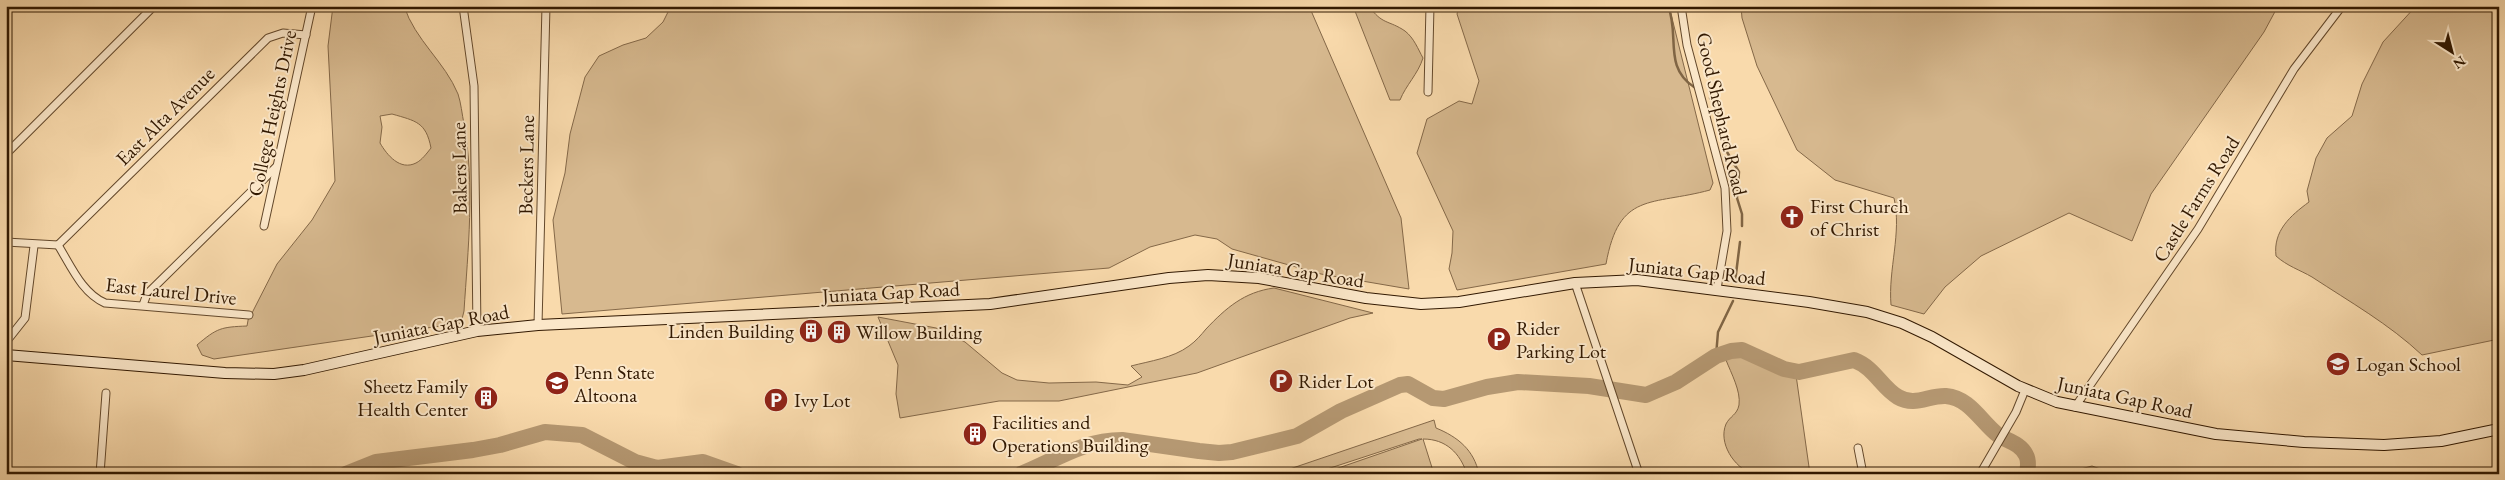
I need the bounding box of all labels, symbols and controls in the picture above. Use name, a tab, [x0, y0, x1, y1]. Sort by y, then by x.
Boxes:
street label: College Heights Drive	[242, 27, 302, 198]
north arrow	[2428, 28, 2478, 78]
street label: Good Shephard Road	[1691, 30, 1754, 199]
text: N	[2449, 52, 2470, 74]
street label: East Alta Avenue	[110, 61, 220, 171]
street label: Beckers Lane	[512, 115, 540, 215]
street label: Bakers Lane	[445, 122, 473, 214]
street label: Castle Farms Road	[2147, 130, 2246, 267]
place label: First Church of Christ	[1810, 193, 1909, 242]
church icon: First Church of Christ	[1779, 204, 1805, 230]
street label: Juniata Gap Road	[1224, 246, 1367, 294]
street label: Juniata Gap Road	[1625, 251, 1768, 291]
street label: East Laurel Drive	[104, 271, 238, 311]
street label: Juniata Gap Road	[819, 275, 961, 309]
street label: Juniata Gap Road	[369, 298, 512, 350]
place label: Rider Parking Lot	[1516, 315, 1607, 364]
place label: Linden Building	[668, 318, 794, 344]
building icon: Linden Building	[798, 318, 824, 344]
building icon: Willow Building	[826, 319, 852, 345]
place label: Willow Building	[856, 319, 982, 345]
parking icon: Rider Parking Lot	[1486, 326, 1512, 352]
school or university icon: Logan School	[2325, 351, 2351, 377]
place label: Logan School	[2356, 351, 2461, 377]
place label: Penn State Altoona	[573, 359, 655, 408]
parking icon: Rider Lot	[1268, 368, 1294, 394]
place label: Rider Lot	[1298, 368, 1374, 394]
school or university icon: Penn State Altoona	[544, 370, 570, 396]
street label: Juniata Gap Road	[2053, 370, 2196, 424]
place label: Sheetz Family Health Center	[357, 373, 468, 422]
building icon: Sheetz Family Health Center	[473, 385, 499, 411]
parking icon: Ivy Lot	[763, 387, 789, 413]
place label: Ivy Lot	[794, 387, 851, 413]
place label: Facilities and Operations Building	[992, 409, 1149, 458]
building icon: Facilities and Operations Building	[962, 421, 988, 447]

